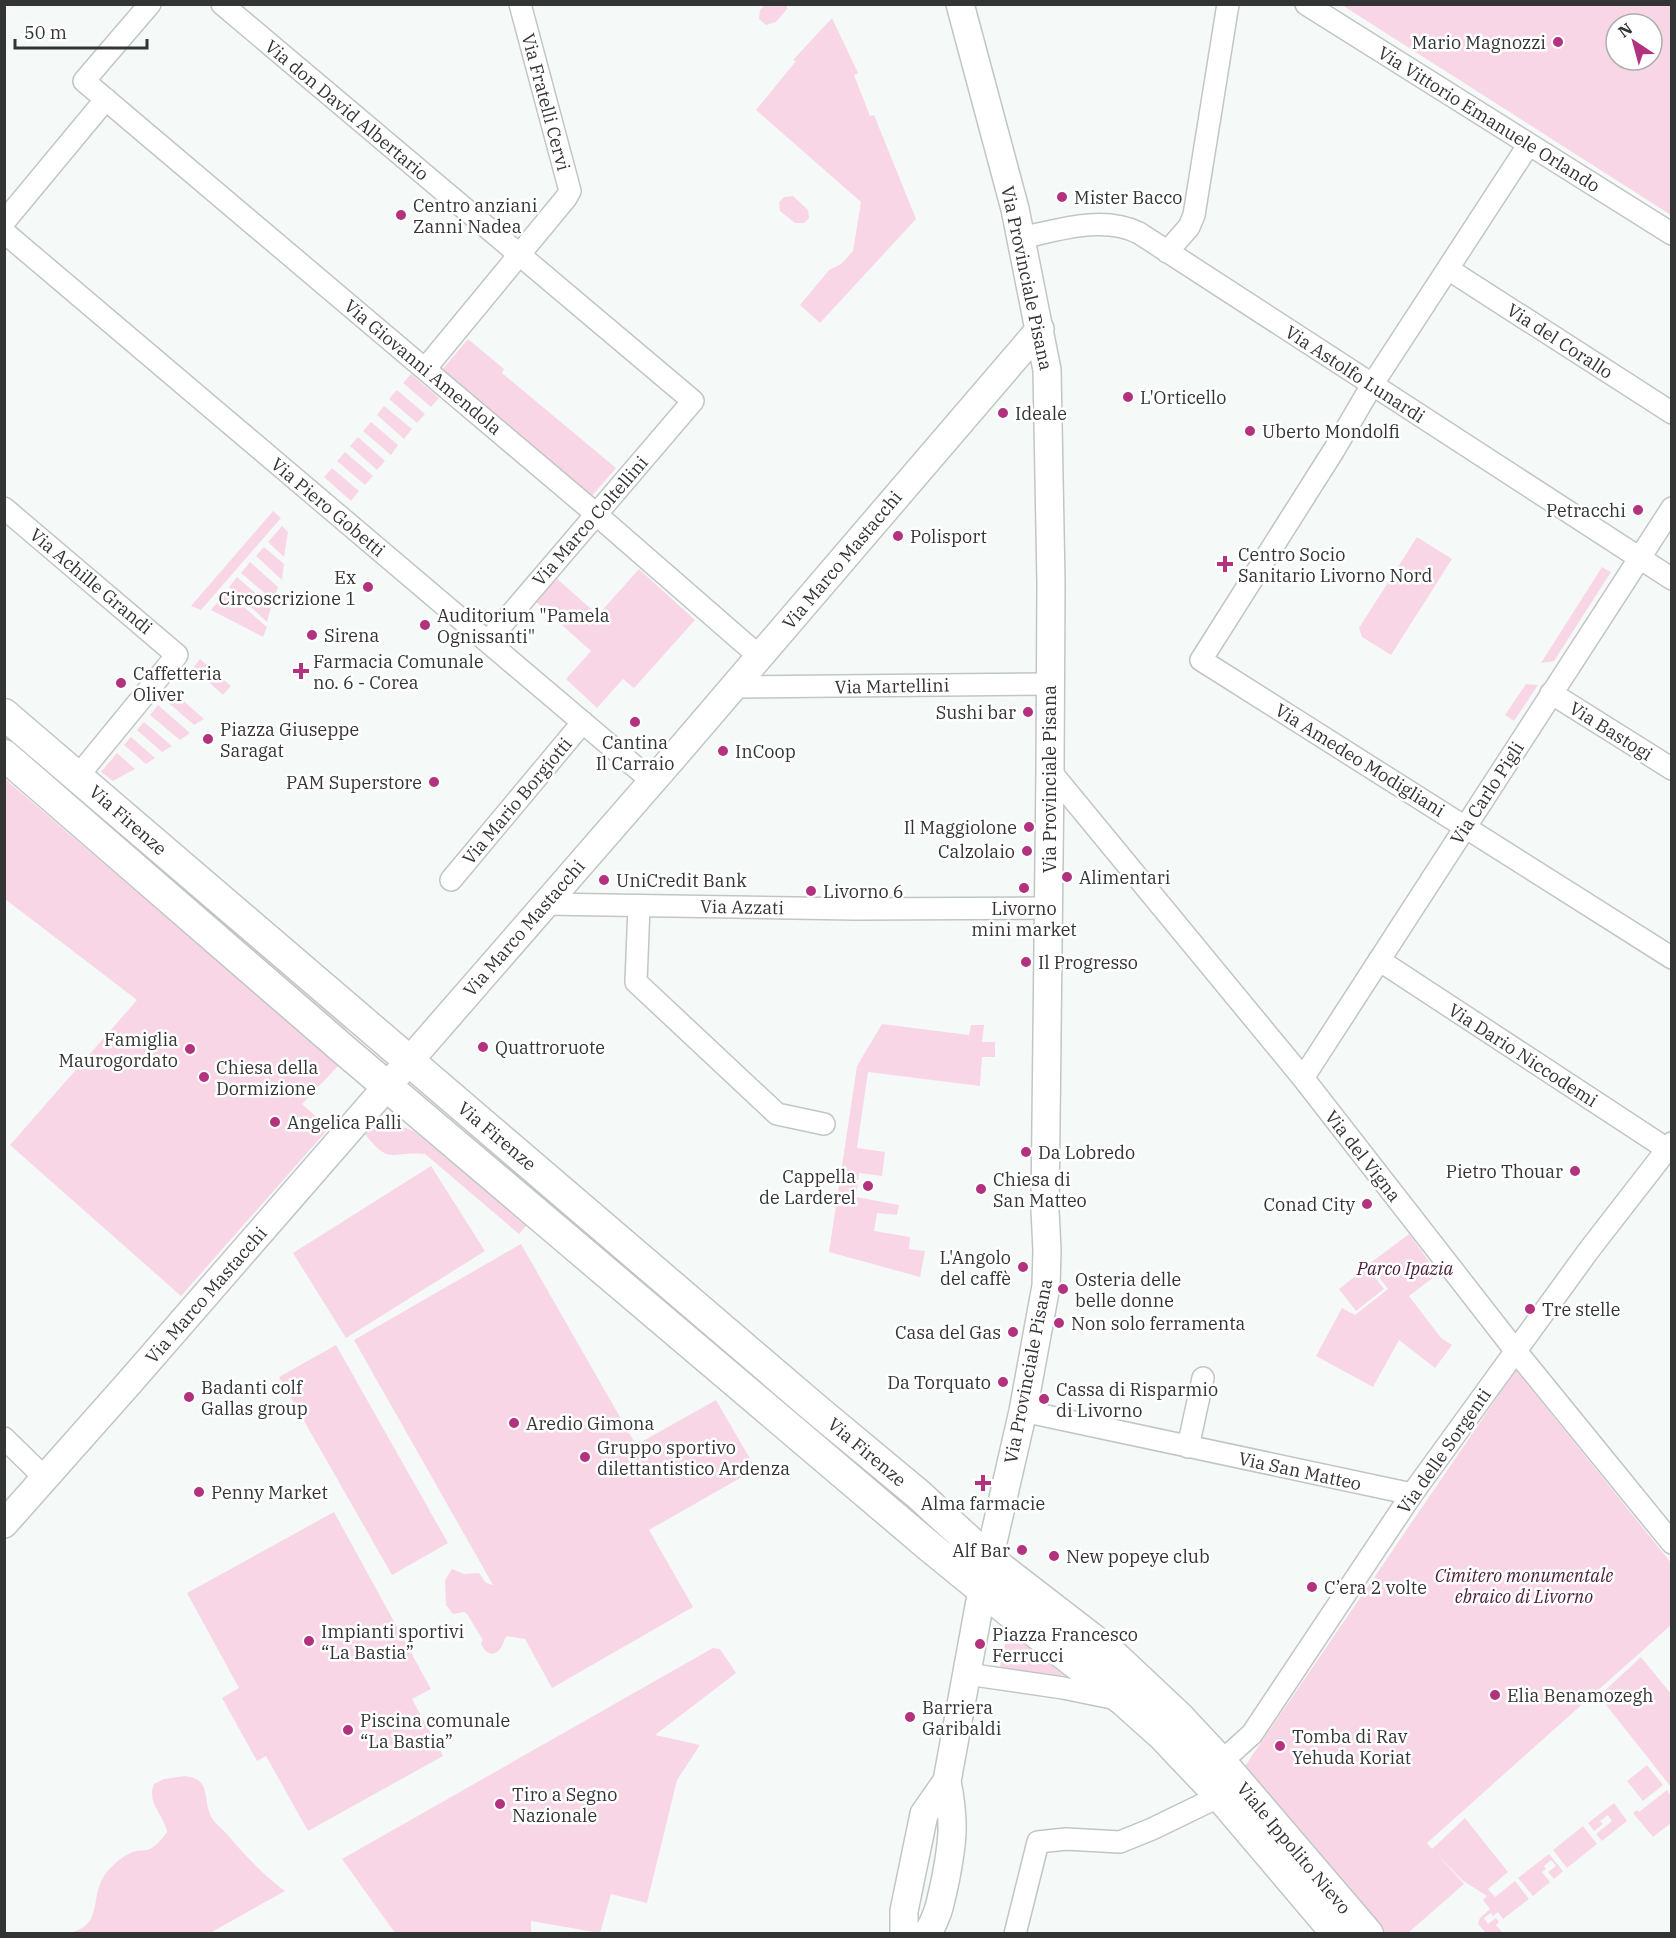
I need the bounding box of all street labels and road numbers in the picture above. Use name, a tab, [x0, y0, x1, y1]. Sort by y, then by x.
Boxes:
street label: Via Fratelli Cervi	[517, 31, 575, 174]
street label: Via don David Albertario	[260, 35, 434, 185]
street label: Via Vittorio Emanuele Orlando	[1374, 41, 1604, 197]
street label: Via Provinciale Pisana	[996, 184, 1058, 372]
street label: Via Giovanni Amendola	[339, 294, 507, 440]
street label: Via del Corallo	[1503, 298, 1617, 384]
street label: Via Astolfo Lunardi	[1281, 320, 1430, 428]
street label: Via Marco Coltellini	[527, 451, 653, 591]
street label: Via Piero Gobetti	[266, 453, 390, 562]
street label: Via Marco Mastacchi	[777, 486, 907, 634]
street label: Via Achille Grandi	[25, 523, 157, 639]
street label: Via Martellini	[835, 673, 950, 698]
street label: Via Provinciale Pisana	[1038, 685, 1061, 873]
street label: Via Bastogi	[1565, 696, 1657, 766]
street label: Via Amedeo Modigliani	[1271, 698, 1449, 822]
street label: Via Mario Borgiotti	[457, 733, 577, 869]
street label: Via Carlo Pigli	[1445, 737, 1529, 849]
street label: Via Firenze	[84, 780, 172, 860]
street label: Via Marco Mastacchi	[458, 855, 590, 1001]
street label: Via Azzati	[700, 895, 784, 919]
street label: Via Dario Niccodemi	[1444, 998, 1602, 1112]
street label: Via Firenze	[453, 1096, 541, 1176]
street label: Via del Vigna	[1320, 1106, 1406, 1206]
street label: Via Marco Mastacchi	[140, 1222, 272, 1368]
street label: Via Provinciale Pisana	[999, 1276, 1057, 1465]
street label: Via delle Sorgenti	[1392, 1384, 1496, 1518]
street label: Via Firenze	[823, 1412, 911, 1492]
street label: Via San Matteo	[1236, 1447, 1364, 1495]
street label: Viale Ippolito Nievo	[1232, 1777, 1356, 1919]

